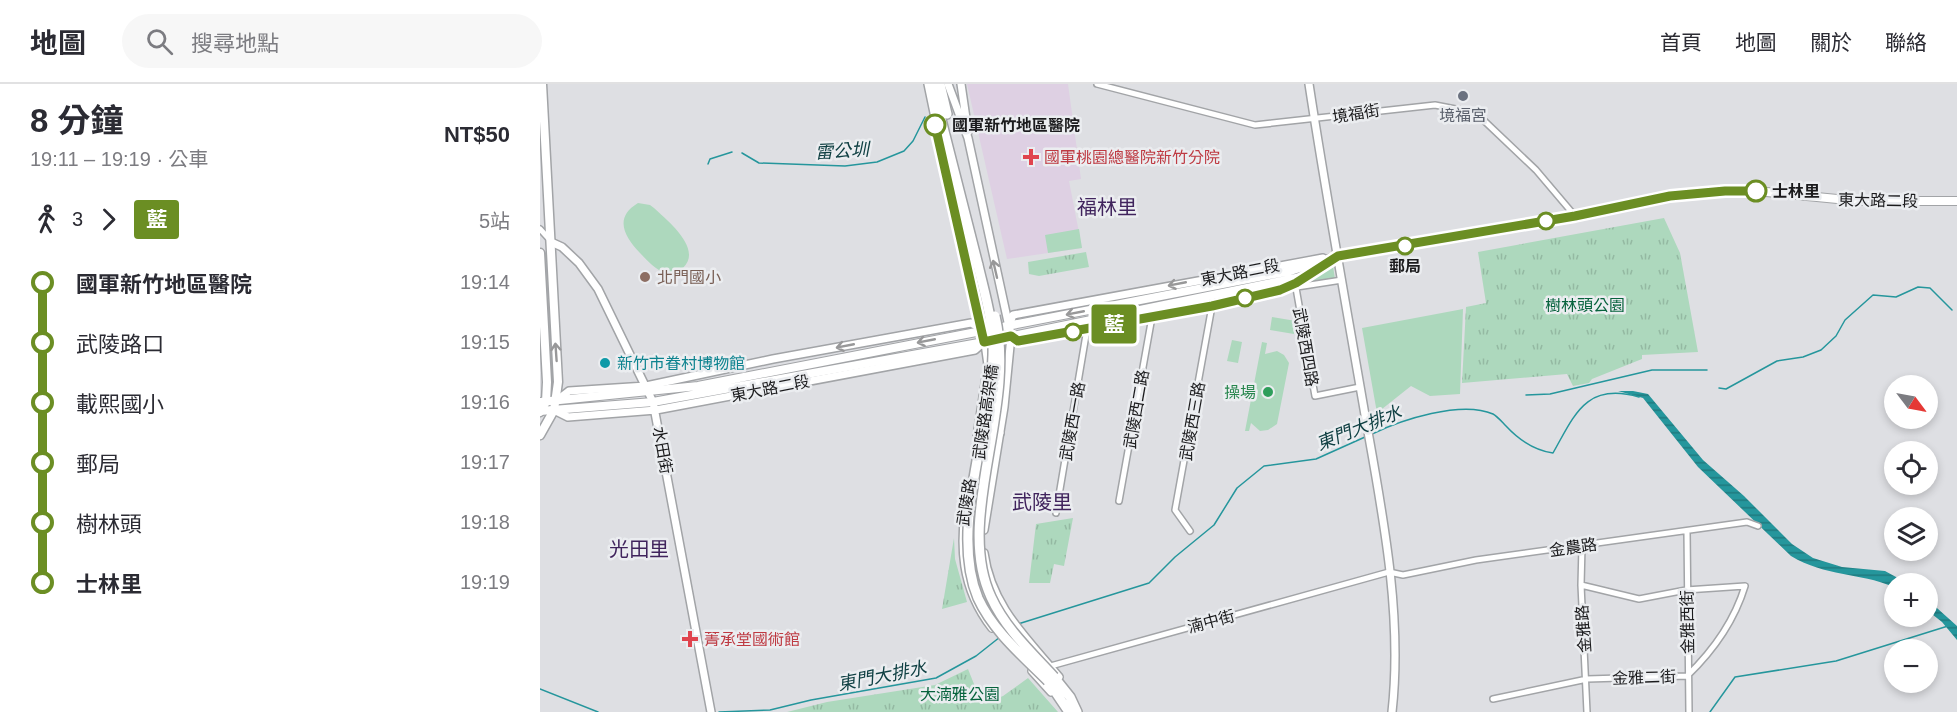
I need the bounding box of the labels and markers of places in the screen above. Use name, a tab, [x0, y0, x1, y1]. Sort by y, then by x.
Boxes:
marker: 境福宮	[1456, 89, 1470, 103]
place label: 境福宮	[1439, 107, 1487, 124]
marker: 國軍新竹地區醫院	[924, 114, 946, 136]
place label: 國軍新竹地區醫院	[952, 117, 1080, 134]
marker: 國軍桃園總醫院新竹分院	[1022, 148, 1040, 166]
place label: 國軍桃園總醫院新竹分院	[1044, 149, 1220, 166]
marker: 士林里	[1745, 180, 1767, 202]
place label: 士林里	[1772, 183, 1820, 200]
unlabelled marker	[1537, 212, 1555, 230]
marker: 郵局	[1396, 237, 1414, 255]
place label: 郵局	[1389, 258, 1421, 275]
place label: 北門國小	[657, 269, 721, 286]
marker: 北門國小	[638, 270, 652, 284]
unlabelled marker	[1236, 289, 1254, 307]
unlabelled marker	[1064, 323, 1082, 341]
place label: 新竹市眷村博物館	[617, 355, 745, 372]
marker: 新竹市眷村博物館	[598, 356, 612, 370]
place label: 操場	[1224, 384, 1256, 401]
marker: 操場	[1261, 385, 1275, 399]
marker: 菁承堂國術館	[681, 630, 699, 648]
place label: 菁承堂國術館	[704, 631, 800, 648]

